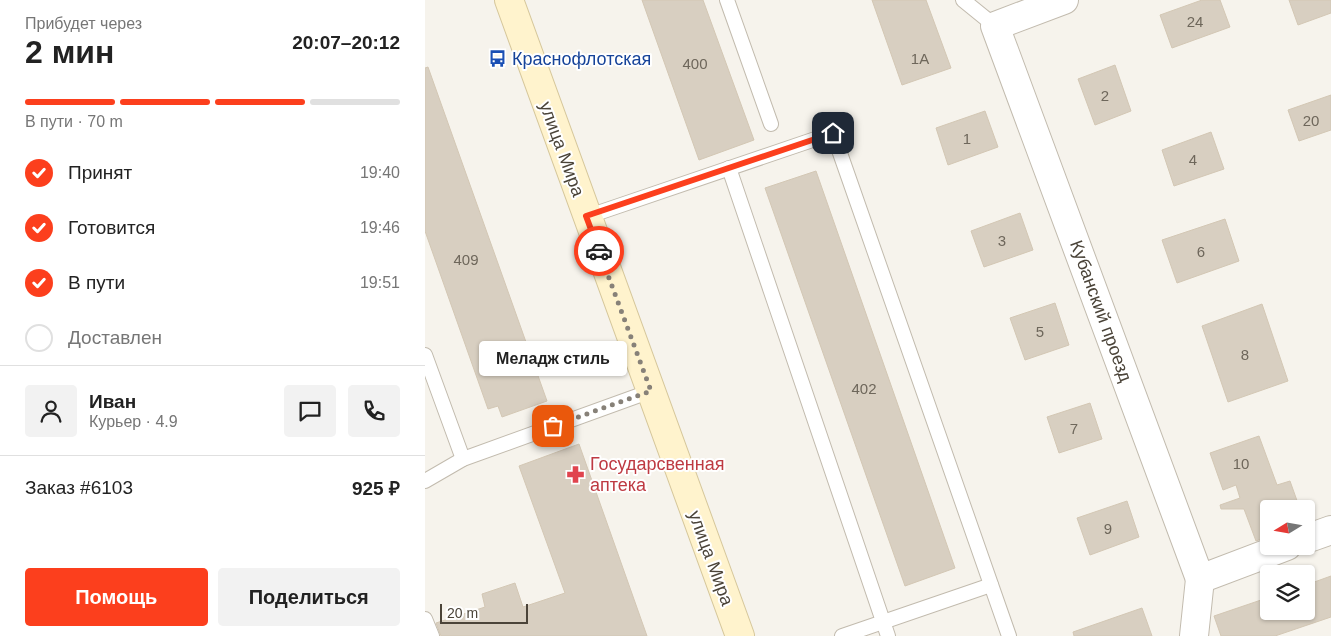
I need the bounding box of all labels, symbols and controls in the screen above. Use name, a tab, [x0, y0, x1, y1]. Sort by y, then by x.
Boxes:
house number: 24	[1187, 13, 1203, 30]
text: Прибудет через	[25, 15, 142, 32]
text: 20:07–20:12	[292, 32, 400, 53]
text: 2 мин	[25, 34, 114, 70]
bus stop icon: Краснофлотская	[488, 49, 508, 69]
place label: Краснофлотская	[512, 49, 651, 69]
house number: 1А	[911, 50, 929, 67]
house number: 400	[682, 55, 708, 72]
house number: 2	[1101, 87, 1109, 104]
street label: улица Мира	[536, 99, 589, 200]
pin	[812, 112, 854, 154]
house number: 20	[1303, 112, 1319, 129]
text: В пути · 70 m	[25, 113, 123, 130]
icon: home	[819, 119, 847, 147]
house number: 1	[963, 130, 971, 147]
house number: 4	[1189, 151, 1197, 168]
icon: check	[25, 159, 53, 187]
text: Принят	[68, 162, 132, 183]
text: 19:40	[360, 164, 400, 181]
icon: check	[25, 214, 53, 242]
text: Готовится	[68, 217, 155, 238]
text: 19:46	[360, 219, 400, 236]
courier	[574, 226, 624, 276]
house number: 3	[998, 232, 1006, 249]
icon: car	[585, 237, 613, 265]
street label: Кубанский проезд	[1066, 237, 1136, 385]
house number: 6	[1197, 243, 1205, 260]
house number: 409	[453, 251, 479, 268]
icon: check	[25, 269, 53, 297]
text: В пути	[68, 272, 125, 293]
text: 19:51	[360, 274, 400, 291]
house number: 5	[1036, 323, 1044, 340]
text: Доставлен	[68, 327, 162, 348]
callout: Меладж стиль	[479, 341, 627, 376]
house number: 8	[1241, 346, 1249, 363]
text: Меладж стиль	[496, 350, 610, 367]
house number: 402	[851, 380, 877, 397]
button: person	[25, 385, 77, 437]
button: chat	[284, 385, 336, 437]
button: phone	[348, 385, 400, 437]
text: Иван	[89, 391, 136, 412]
pin	[532, 405, 574, 447]
icon: bag	[539, 412, 567, 440]
text: Курьер · 4.9	[89, 413, 178, 430]
house number: 7	[1070, 420, 1078, 437]
place label: Государсвенная аптека	[590, 454, 725, 495]
house number: 10	[1233, 455, 1249, 472]
pharmacy icon: Государсвенная аптека	[566, 464, 586, 484]
text: Заказ #6103	[25, 477, 133, 498]
text: 925 ₽	[352, 478, 400, 499]
north arrow	[1260, 500, 1315, 555]
map controls	[1260, 500, 1315, 620]
street label: улица Мира	[685, 508, 738, 609]
house number: 9	[1104, 520, 1112, 537]
button: layers	[1260, 565, 1315, 620]
button: Помощь	[25, 568, 208, 626]
button: Поделиться	[218, 568, 400, 626]
scale bar	[440, 601, 527, 624]
text: 20 m	[447, 605, 478, 621]

